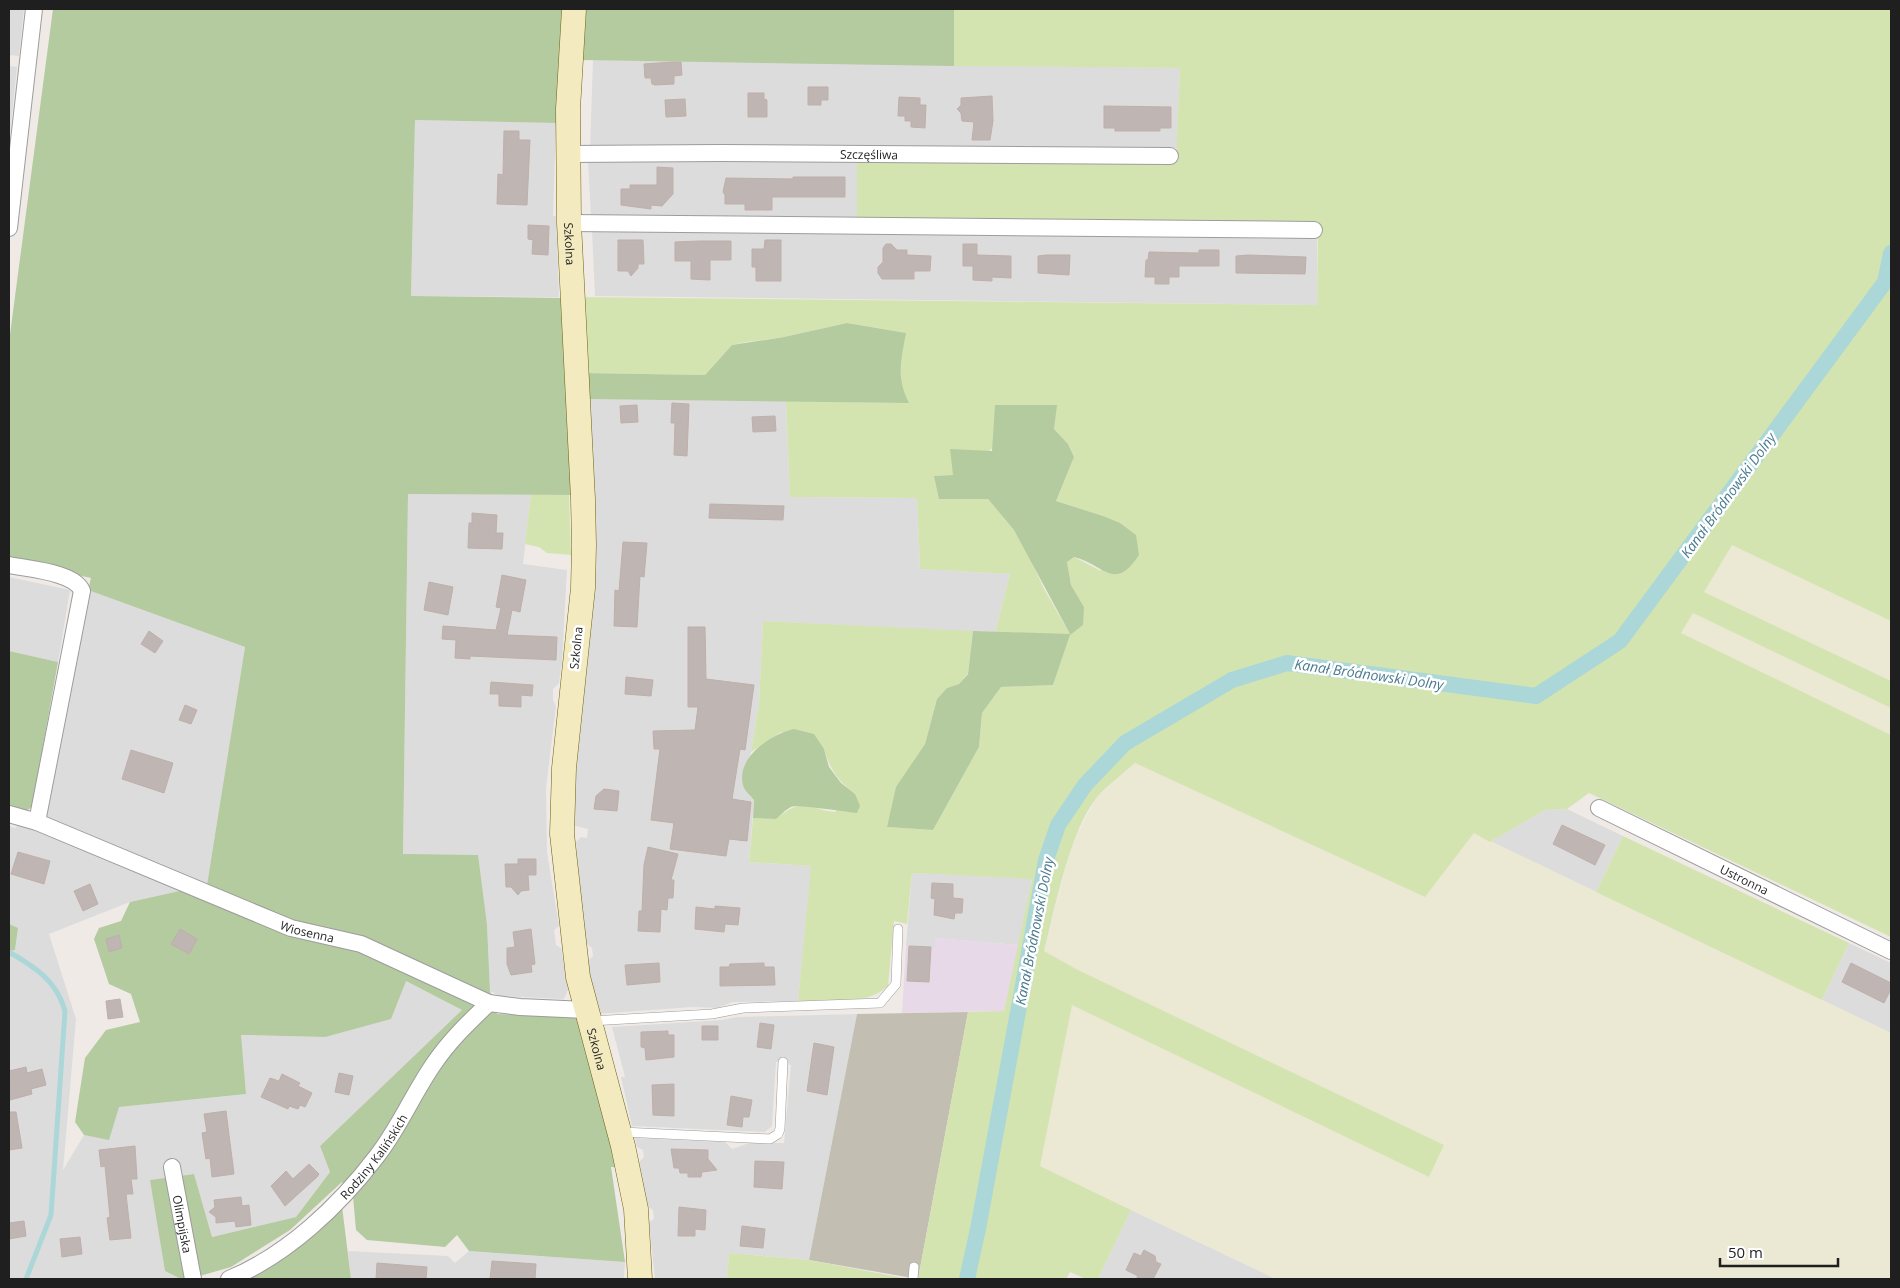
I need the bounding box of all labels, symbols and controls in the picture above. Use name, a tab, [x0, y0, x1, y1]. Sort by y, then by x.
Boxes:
street label: Szczęśliwa	[840, 145, 898, 163]
street label: Szkolna	[560, 222, 580, 266]
water label: Kanał Bródnowski Dolny	[1676, 427, 1781, 561]
street label: Szkolna	[565, 626, 587, 670]
water label: Kanał Bródnowski Dolny	[1293, 654, 1446, 694]
water label: Kanał Bródnowski Dolny	[1010, 854, 1058, 1006]
street label: Ustronna	[1717, 860, 1772, 898]
street label: Wiosenna	[278, 916, 336, 946]
street label: Szkolna	[583, 1026, 611, 1072]
street label: Rodziny Kalińskich	[336, 1111, 411, 1203]
street label: Olimpijska	[169, 1194, 196, 1254]
scale bar	[1720, 1236, 1838, 1268]
text: 50 m	[1728, 1242, 1763, 1262]

